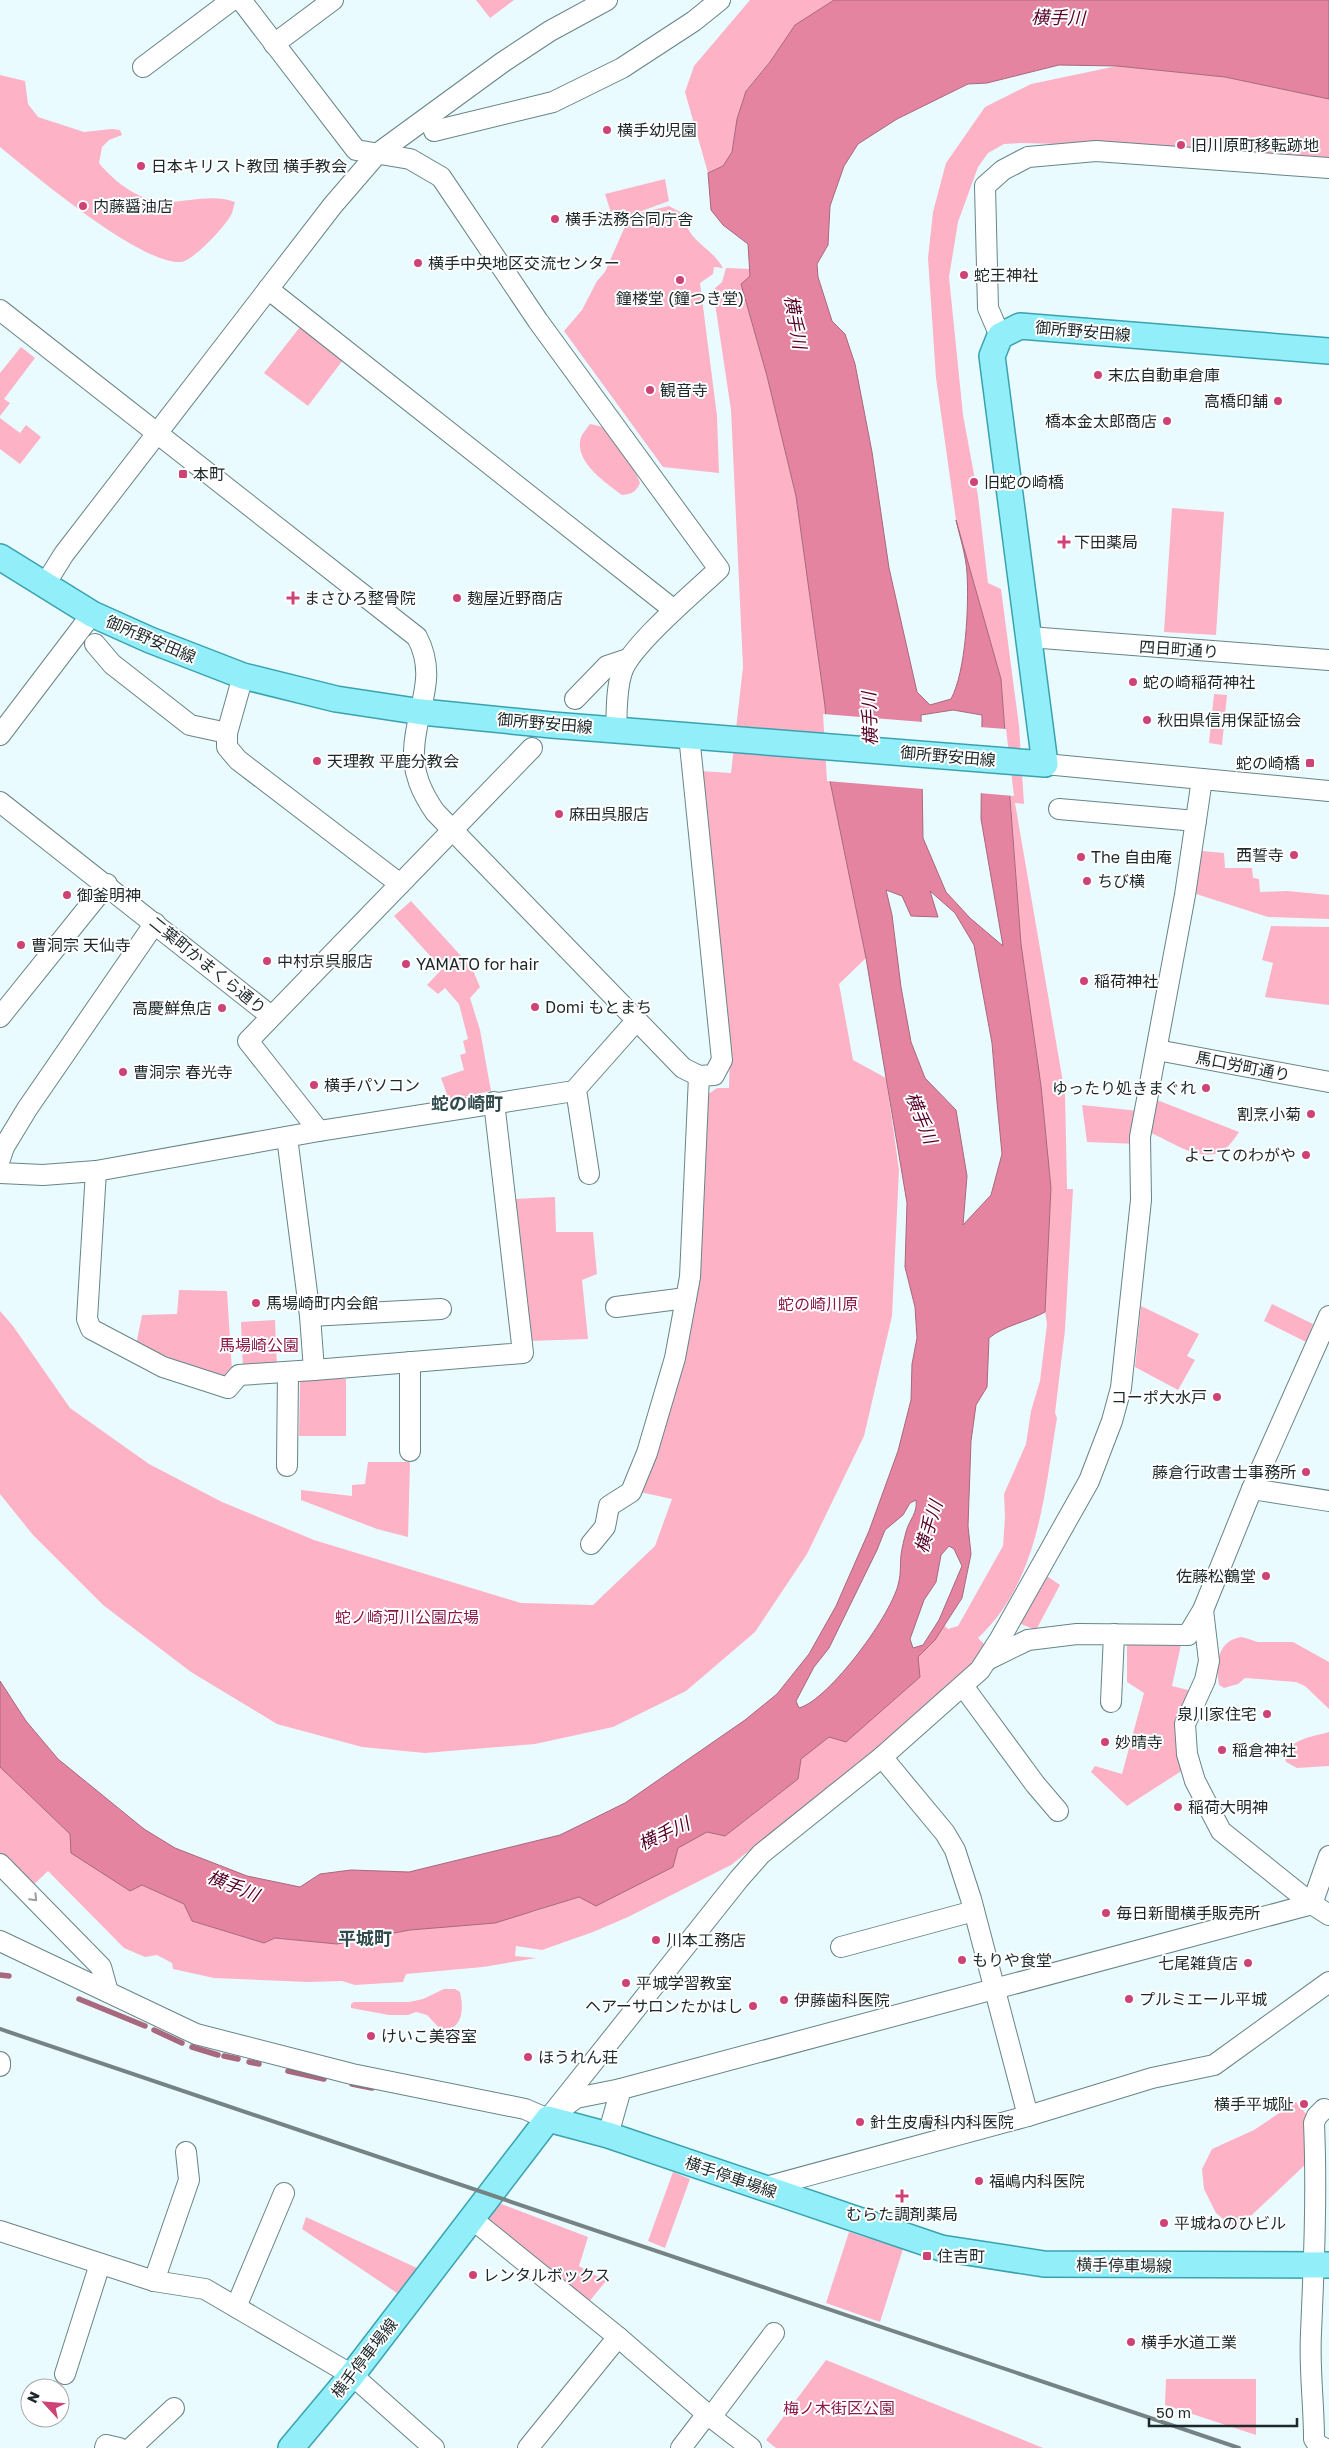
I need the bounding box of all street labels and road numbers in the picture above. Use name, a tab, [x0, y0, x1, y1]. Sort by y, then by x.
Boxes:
street label: 御所野安田線	[1034, 317, 1132, 345]
street label: 御所野安田線	[103, 611, 199, 667]
street label: 四日町通り	[1138, 636, 1220, 662]
street label: 御所野安田線	[496, 709, 594, 737]
street label: 御所野安田線	[899, 742, 997, 770]
street label: 二葉町かまくら通り	[146, 912, 270, 1018]
street label: 馬口労町通り	[1194, 1047, 1292, 1085]
street label: 横手停車場線	[682, 2152, 780, 2202]
street label: 横手停車場線	[1076, 2254, 1172, 2276]
street label: 横手停車場線	[327, 2314, 401, 2402]

